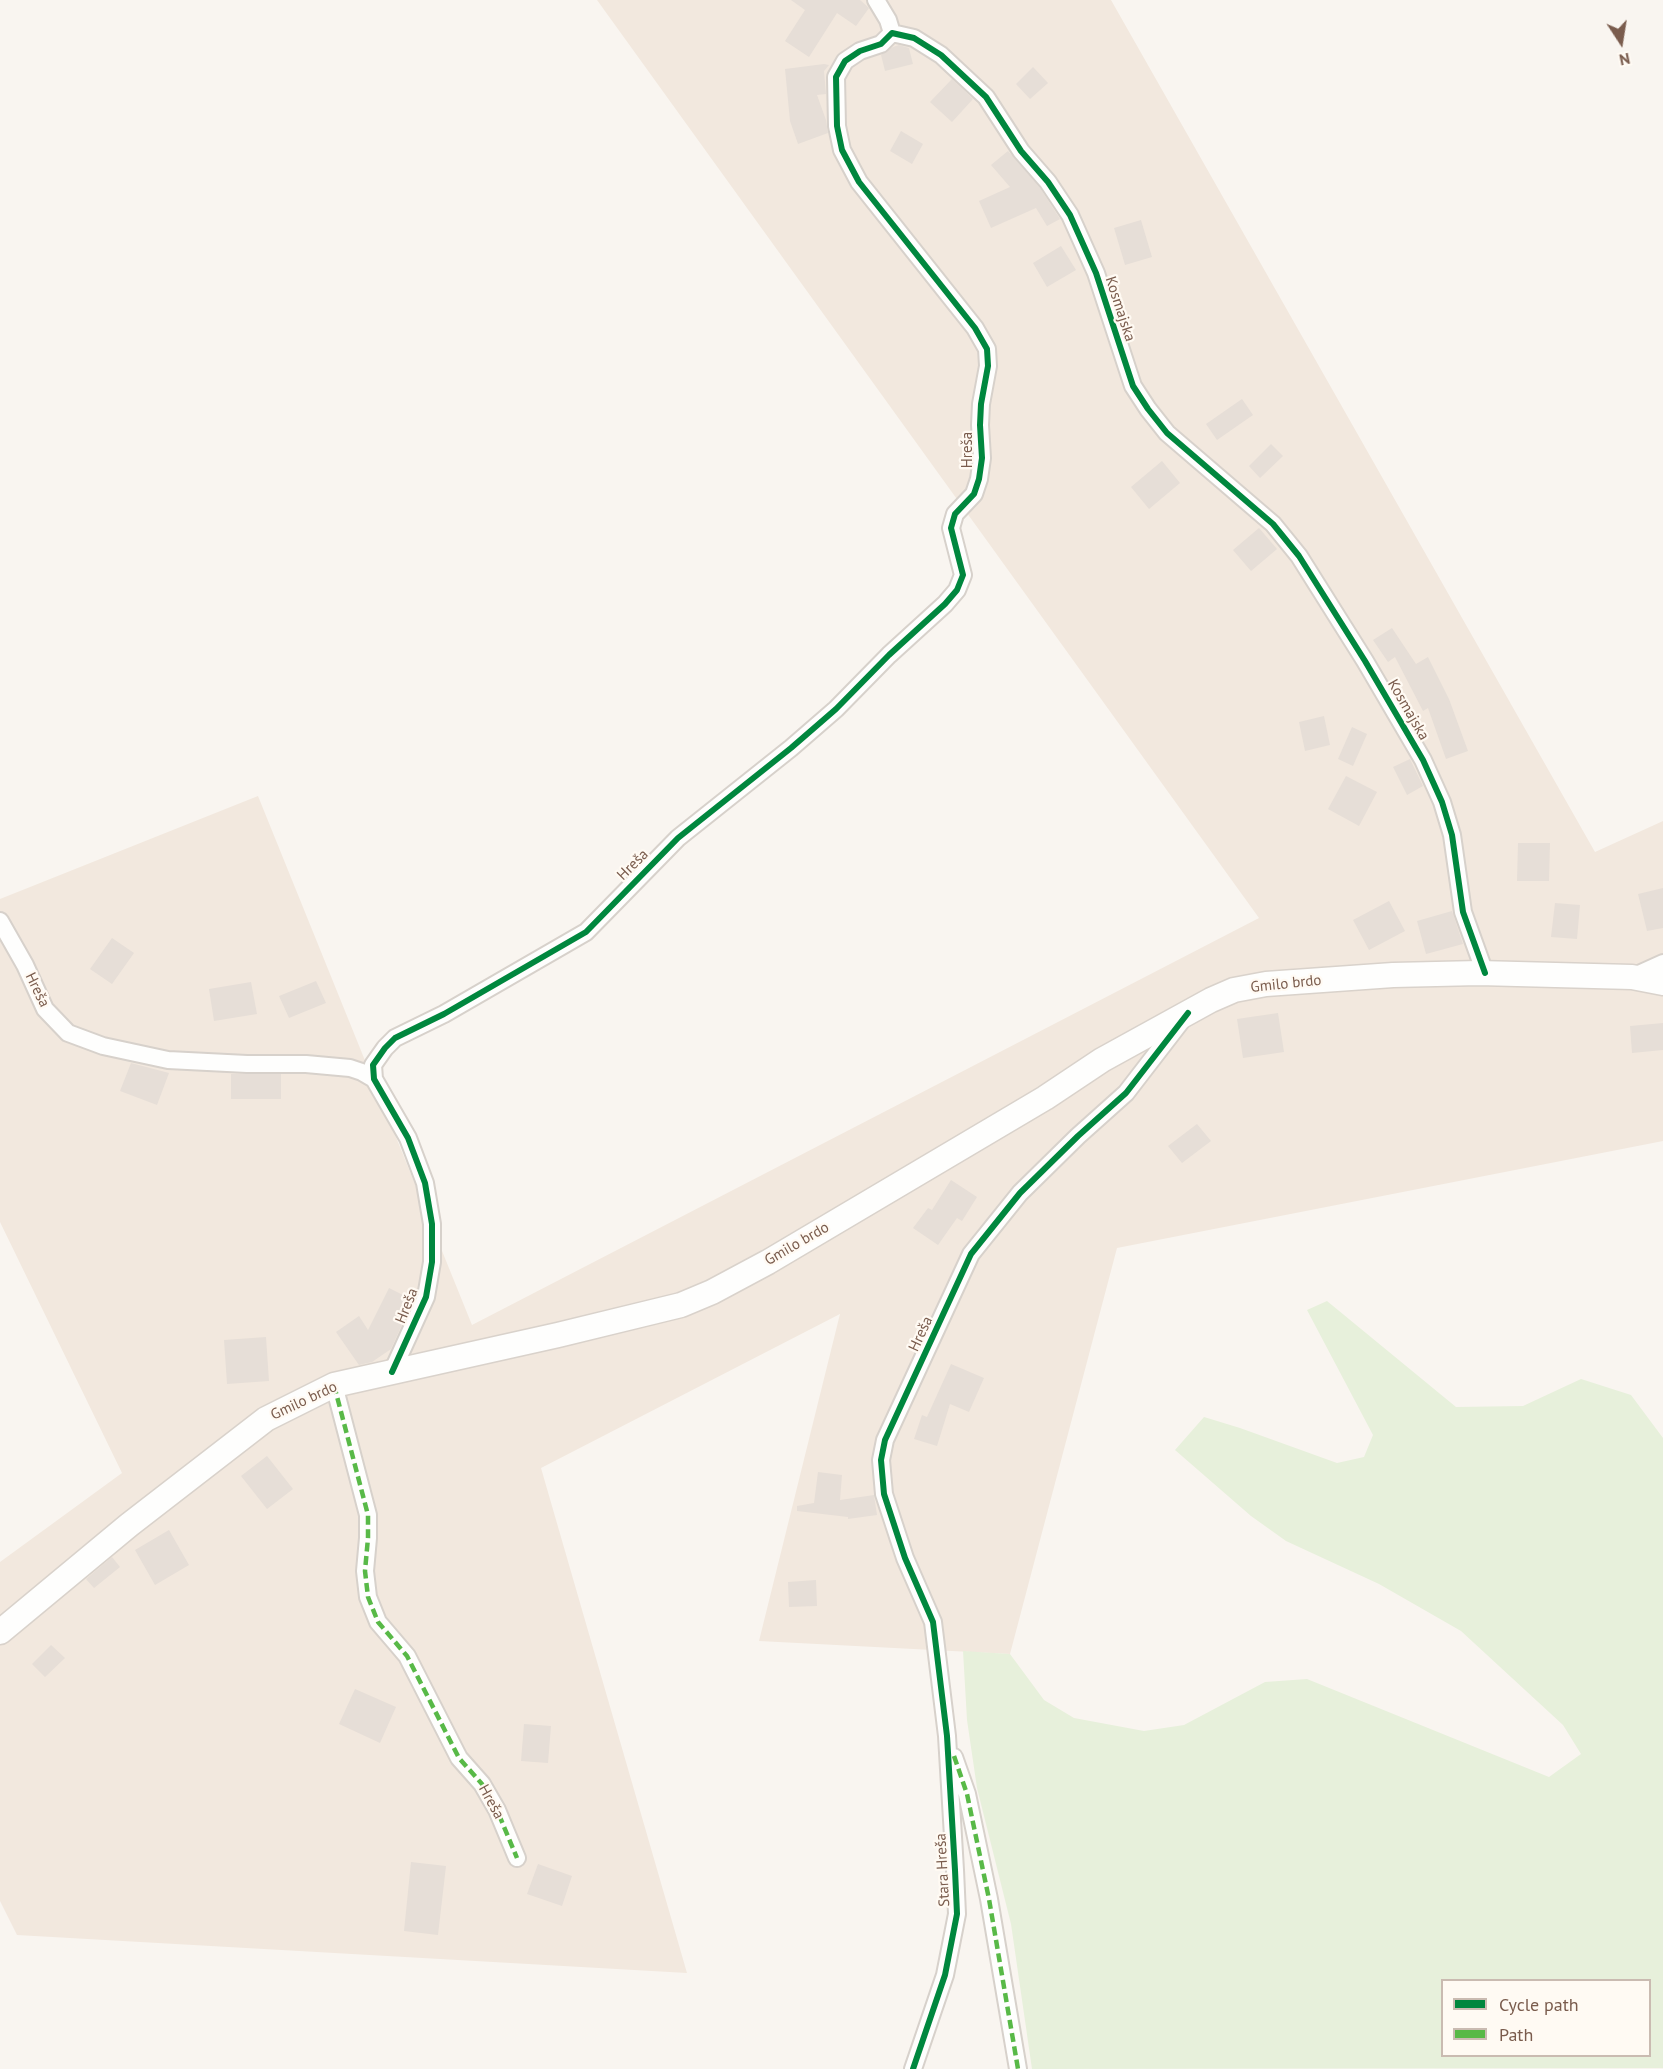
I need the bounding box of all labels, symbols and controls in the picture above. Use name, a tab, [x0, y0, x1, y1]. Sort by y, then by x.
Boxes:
north arrow	[1591, 12, 1651, 72]
text: N	[1618, 49, 1632, 70]
street label: Kosmajska	[1101, 274, 1139, 344]
street label: Hreša	[959, 432, 977, 468]
street label: Kosmajska	[1383, 676, 1433, 744]
street label: Hreša	[614, 846, 652, 884]
street label: Hreša	[21, 970, 53, 1010]
street label: Gmilo brdo	[1250, 971, 1322, 997]
street label: Gmilo brdo	[762, 1218, 832, 1270]
street label: Hreša	[392, 1286, 422, 1326]
street label: Hreša	[905, 1314, 937, 1354]
street label: Gmilo brdo	[268, 1378, 340, 1424]
street label: Hreša	[474, 1782, 508, 1822]
street label: Stara Hreša	[932, 1833, 954, 1907]
legend	[1441, 1979, 1651, 2057]
text: Cycle path	[1499, 1993, 1579, 2016]
text: Path	[1499, 2023, 1533, 2046]

